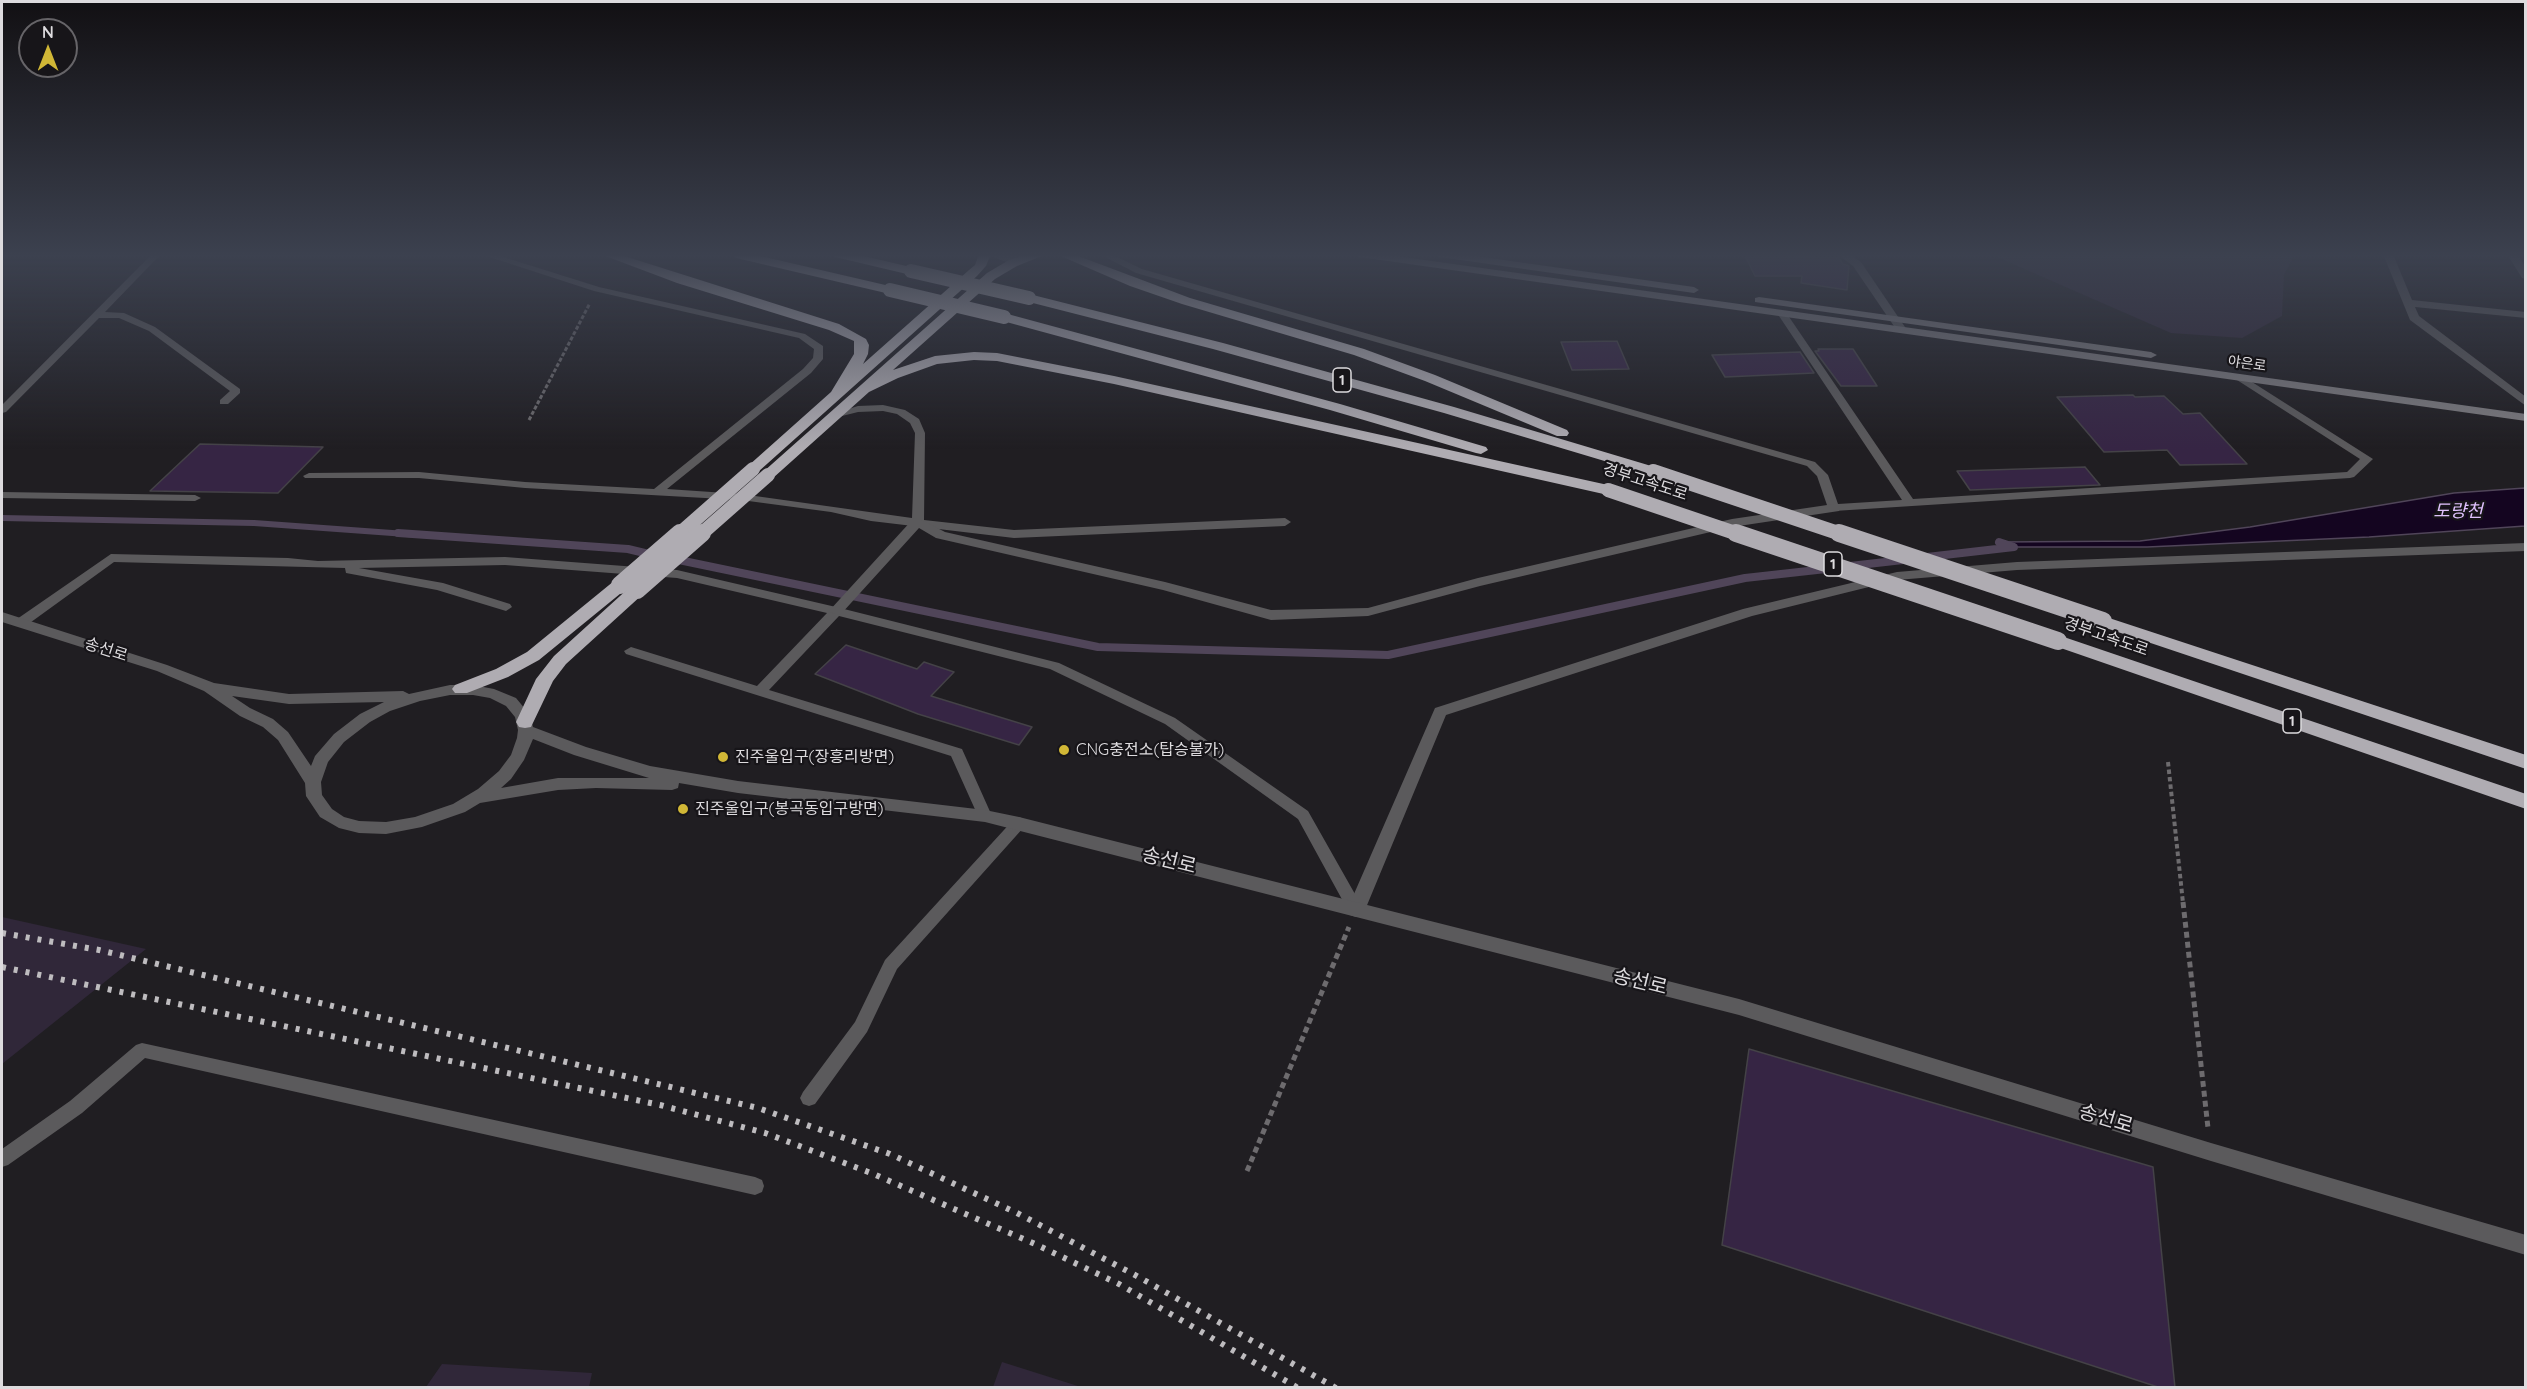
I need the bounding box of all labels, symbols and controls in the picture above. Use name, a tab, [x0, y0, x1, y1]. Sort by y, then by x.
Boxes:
north arrow	[18, 18, 78, 78]
text: N	[42, 22, 54, 42]
street label: 야은로	[2227, 353, 2267, 375]
road number: 1	[1333, 368, 1351, 392]
street label: 경부고속도로	[1600, 459, 1690, 505]
water label: 도량천	[2433, 501, 2483, 523]
road number: 1	[1824, 552, 1842, 576]
street label: 경부고속도로	[2061, 614, 2151, 660]
street label: 송선로	[82, 634, 130, 666]
road number: 1	[2283, 709, 2301, 733]
place label: CNG충전소(탑승불가)	[1076, 740, 1224, 760]
marker: CNG충전소(탑승불가)	[1057, 743, 1071, 757]
place label: 진주울입구(장흥리방면)	[735, 747, 894, 767]
marker: 진주울입구(장흥리방면)	[716, 750, 730, 764]
place label: 진주울입구(봉곡동입구방면)	[695, 799, 884, 819]
marker: 진주울입구(봉곡동입구방면)	[676, 802, 690, 816]
street label: 송선로	[1139, 843, 1199, 879]
street label: 송선로	[1610, 964, 1670, 1000]
street label: 송선로	[2076, 1099, 2136, 1139]

